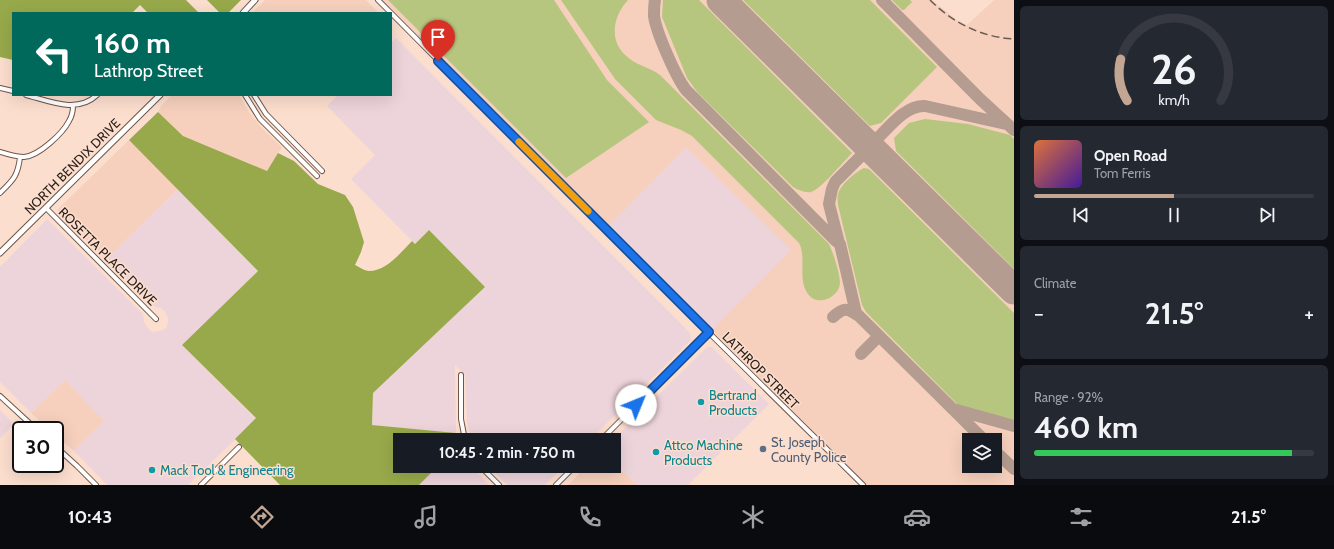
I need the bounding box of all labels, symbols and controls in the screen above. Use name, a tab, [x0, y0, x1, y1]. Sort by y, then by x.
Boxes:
pin	[421, 20, 455, 61]
text: 160 m	[94, 26, 170, 60]
icon: arrive	[427, 26, 449, 48]
icon: left	[28, 28, 80, 80]
text: 26	[1151, 44, 1197, 94]
text: Lathrop Street	[94, 60, 203, 82]
text: km/h	[1158, 90, 1190, 108]
street label: NORTH BENDIX DRIVE	[21, 115, 123, 217]
text: Open Road	[1094, 147, 1167, 165]
text: Tom Ferris	[1094, 165, 1151, 181]
street label: ROSETTA PLACE DRIVE	[56, 204, 160, 308]
icon: previous	[1070, 204, 1092, 226]
icon: pause	[1163, 204, 1185, 226]
icon: next	[1256, 204, 1278, 226]
text: Climate	[1034, 275, 1076, 291]
text: 21.5°	[1145, 295, 1203, 332]
text: −	[1034, 300, 1044, 327]
text: +	[1304, 300, 1314, 327]
street label: LATHROP STREET	[719, 328, 803, 412]
position arrow	[615, 384, 657, 426]
place label: Bertrand Products	[709, 387, 758, 418]
text: Range · 92%	[1034, 389, 1103, 405]
marker: Bertrand Products	[696, 397, 706, 407]
text: 460 km	[1034, 409, 1138, 446]
speed limit sign: 30	[12, 421, 64, 473]
map controls	[962, 433, 1002, 473]
button: layers	[962, 433, 1002, 473]
place label: St. Joseph County Police	[771, 434, 847, 465]
place label: Attco Machine Products	[664, 437, 743, 468]
text: 10:45 · 2 min · 750 m	[439, 444, 575, 462]
marker: St. Joseph County Police	[758, 444, 768, 454]
marker: Attco Machine Products	[651, 447, 661, 457]
place label: Mack Tool & Engineering	[160, 462, 294, 478]
marker: Mack Tool & Engineering	[147, 465, 157, 475]
icon: directions	[248, 503, 276, 531]
icon: music	[412, 503, 440, 531]
icon: phone	[576, 503, 604, 531]
icon: climate	[739, 503, 767, 531]
icon: car	[903, 503, 931, 531]
icon: filters	[1067, 503, 1095, 531]
text: 10:43	[68, 506, 112, 528]
text: 21.5°	[1231, 506, 1266, 528]

